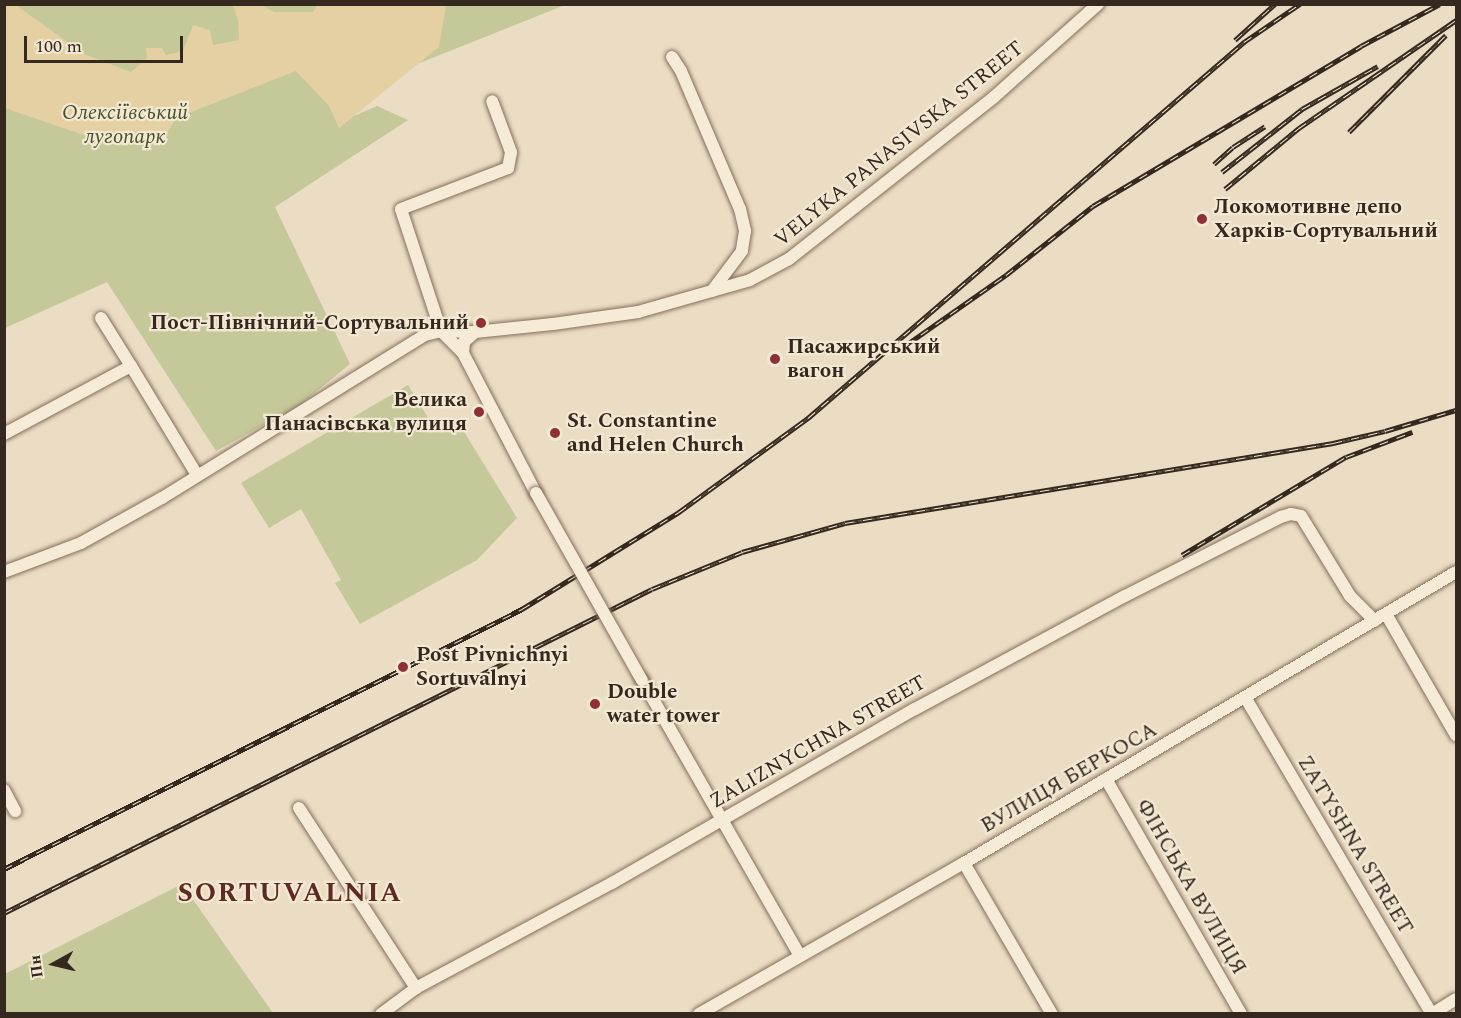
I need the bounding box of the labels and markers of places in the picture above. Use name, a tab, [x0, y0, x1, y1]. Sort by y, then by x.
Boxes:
place label: Локомотивне депо Харків-Сортувальний	[1214, 194, 1438, 244]
marker: Локомотивне депо Харків-Сортувальний	[1195, 212, 1209, 226]
place label: Пост-Північний-Сортувальний	[150, 310, 469, 336]
marker: Пост-Північний-Сортувальний	[474, 316, 488, 330]
place label: Пасажирський вагон	[787, 334, 940, 384]
marker: Пасажирський вагон	[768, 352, 782, 366]
place label: Велика Панасівська вулиця	[265, 387, 467, 437]
marker: Велика Панасівська вулиця	[472, 405, 486, 419]
place label: St. Constantine and Helen Church	[567, 408, 744, 458]
marker: St. Constantine and Helen Church	[548, 426, 562, 440]
place label: Post Pivnichnyi Sortuvalnyi	[416, 642, 569, 692]
marker: Post Pivnichnyi Sortuvalnyi	[394, 658, 412, 676]
place label: Double water tower	[607, 679, 720, 729]
marker: Double water tower	[588, 697, 602, 711]

